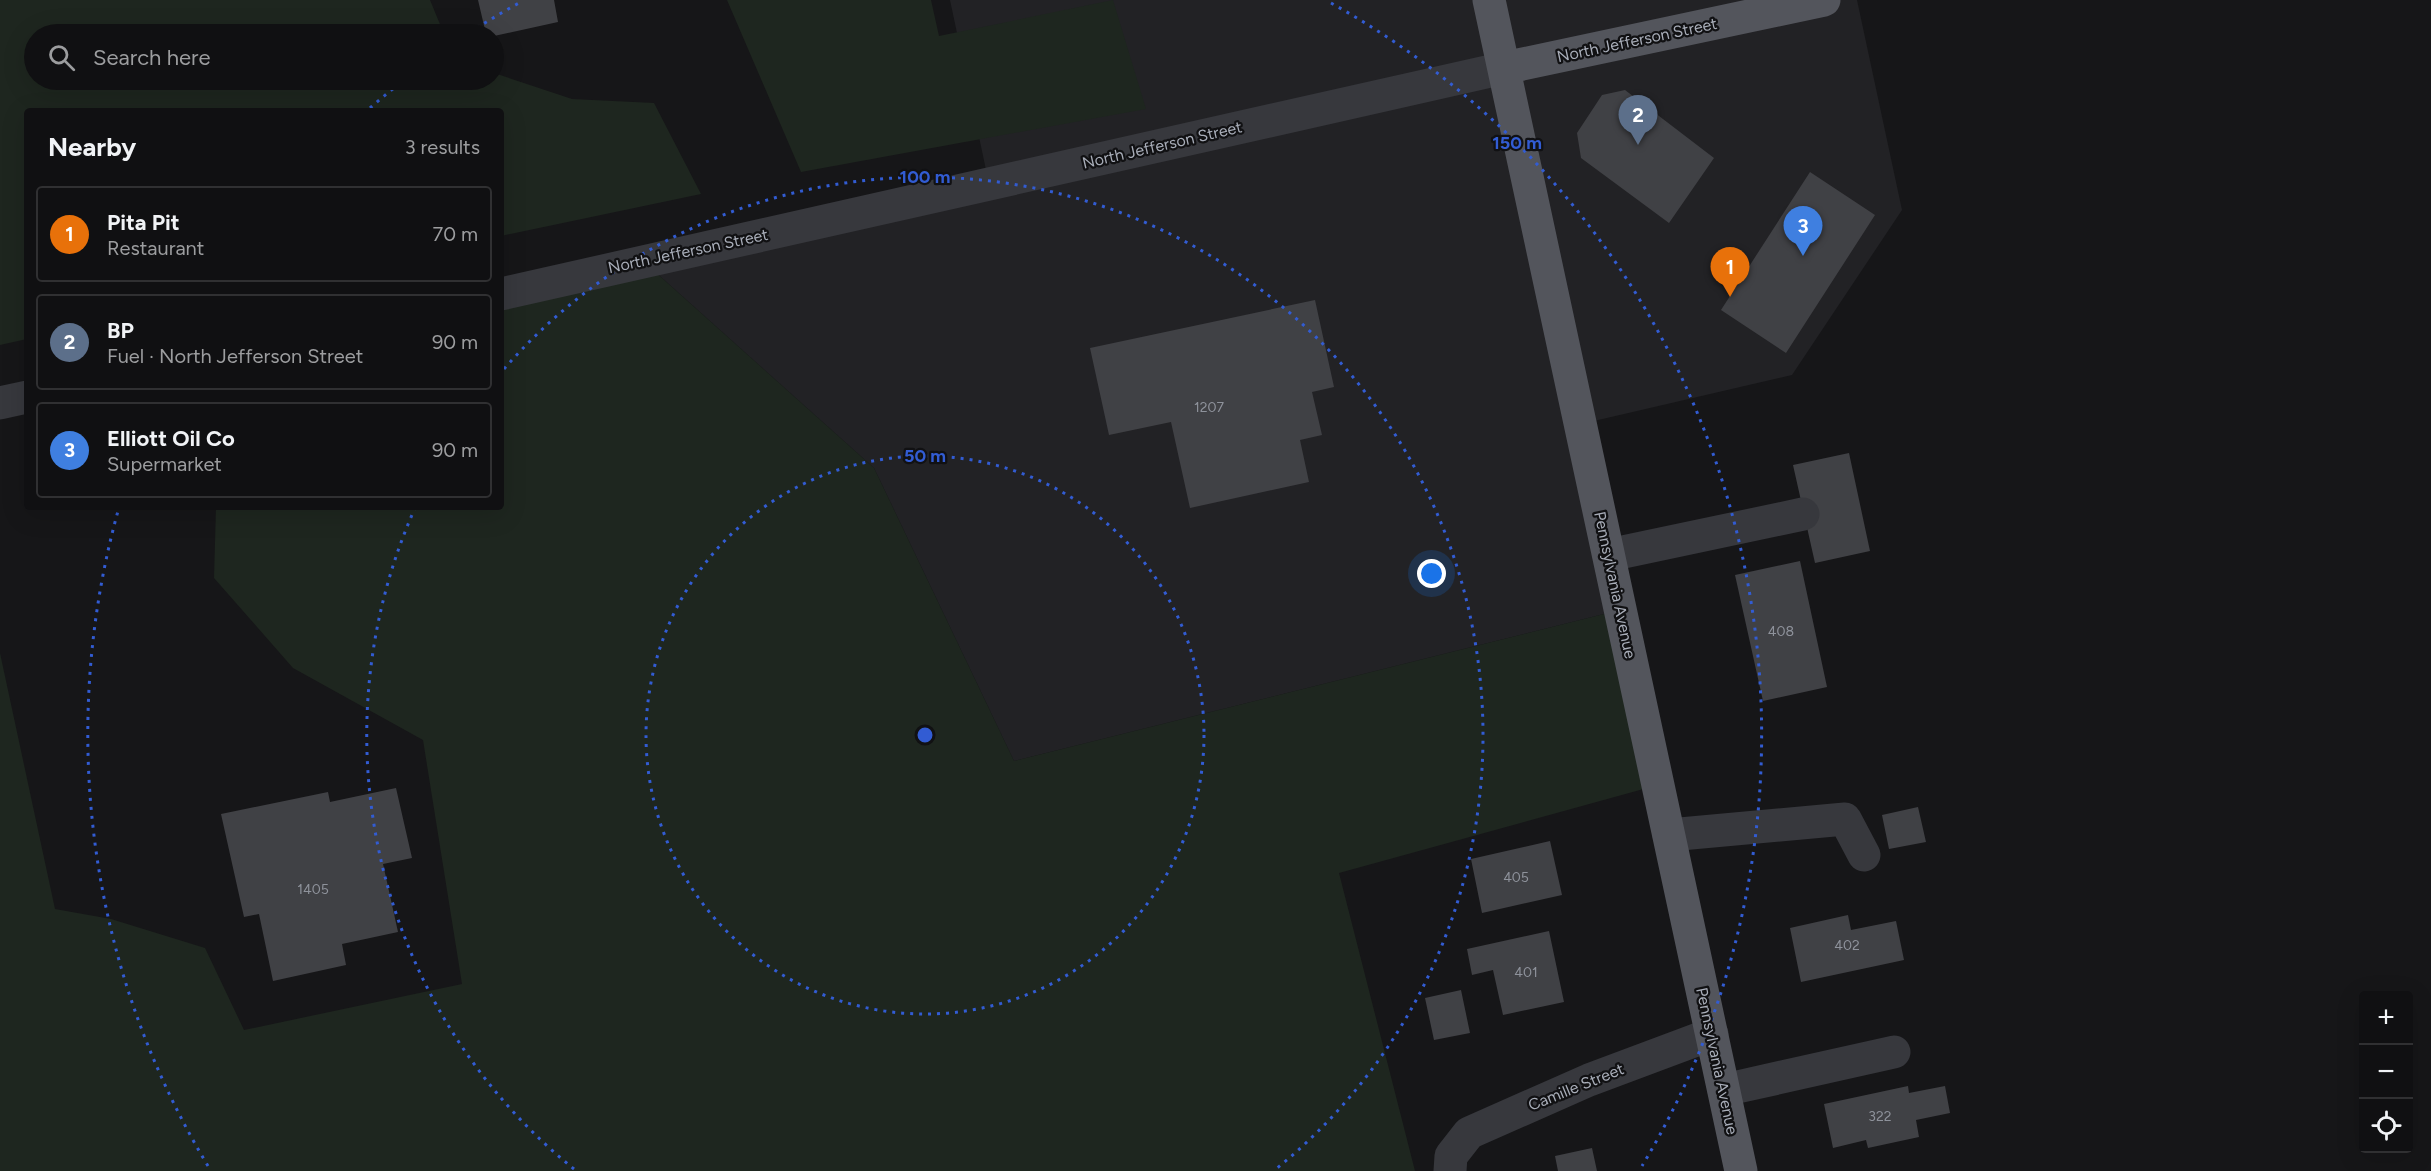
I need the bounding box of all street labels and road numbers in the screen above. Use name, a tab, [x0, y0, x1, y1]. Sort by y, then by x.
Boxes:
street label: North Jefferson Street	[1555, 14, 1719, 66]
street label: North Jefferson Street	[1080, 117, 1244, 173]
street label: North Jefferson Street	[606, 225, 770, 277]
street label: Pennsylvania Avenue	[1590, 510, 1640, 661]
street label: Pennsylvania Avenue	[1692, 986, 1742, 1137]
street label: Camille Street	[1525, 1059, 1627, 1115]

